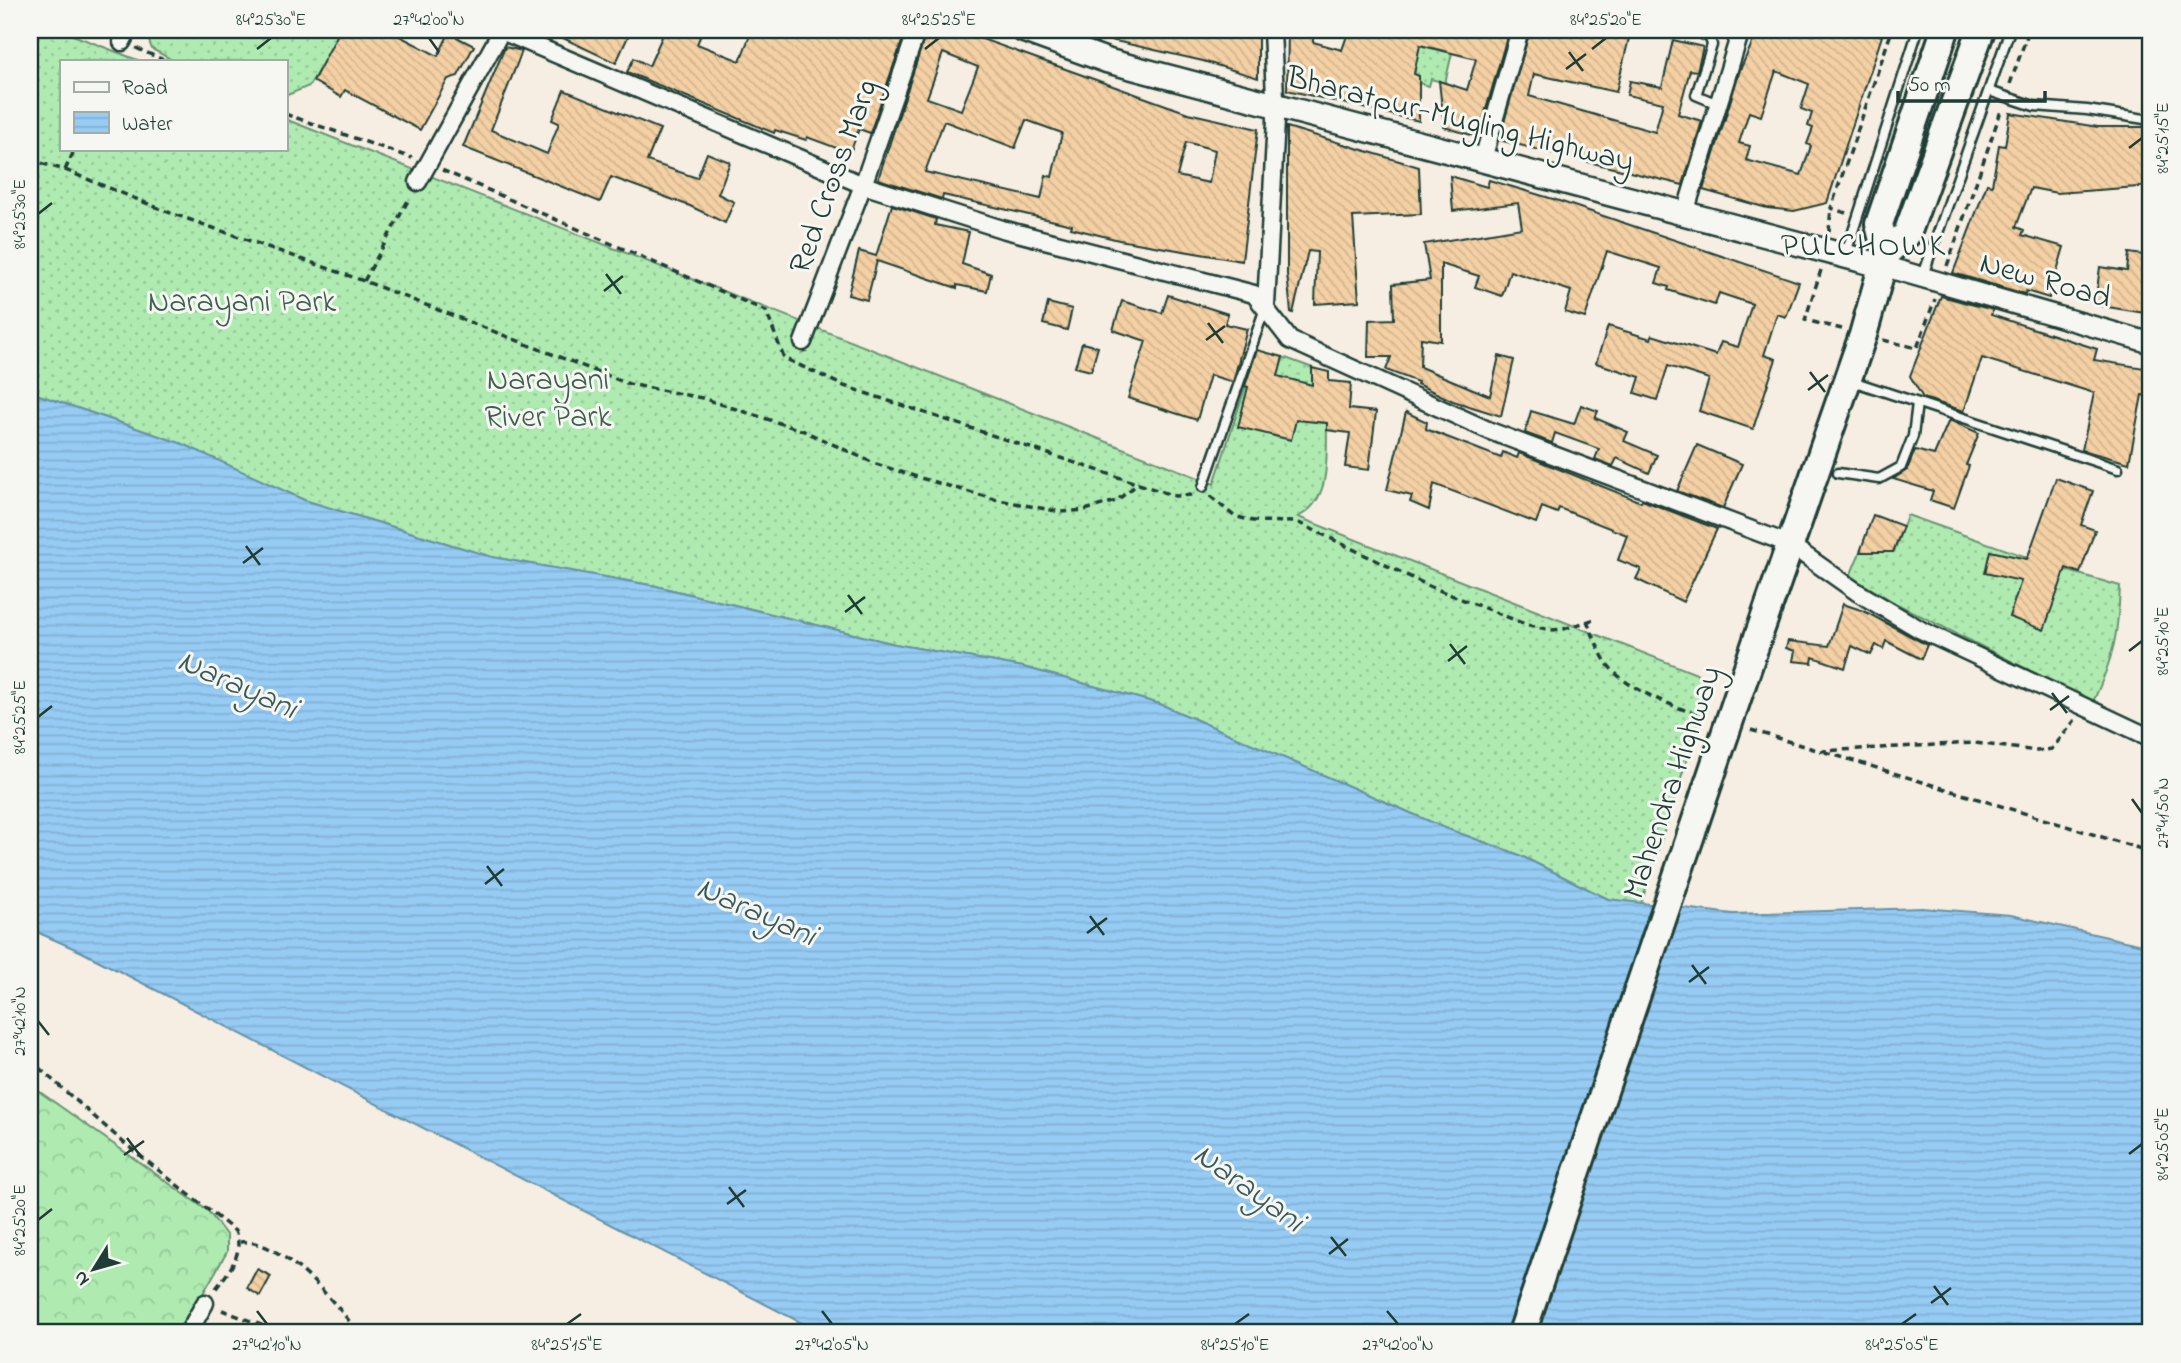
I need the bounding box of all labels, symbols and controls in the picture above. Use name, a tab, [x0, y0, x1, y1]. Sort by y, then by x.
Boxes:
text: 84°25'30"E	[236, 8, 306, 34]
text: 27°42'00"N	[393, 8, 465, 34]
text: 84°25'25"E	[902, 8, 976, 34]
text: 84°25'20"E	[1570, 8, 1642, 34]
street label: Bharatpur-Mugling Highway	[1280, 55, 1639, 187]
legend	[60, 60, 287, 150]
scale bar	[1898, 60, 2044, 104]
text: 50 m	[1908, 71, 1951, 101]
street label: Red Cross Marg	[778, 73, 892, 281]
text: Road	[122, 74, 168, 104]
text: 84°25'15"E	[2151, 102, 2177, 174]
text: Water	[122, 110, 173, 140]
text: 84°25'30"E	[8, 179, 34, 249]
district label: PULCHOWK	[1781, 223, 1947, 271]
street label: New Road	[1974, 241, 2116, 323]
park label: Narayani Park	[148, 280, 337, 327]
park label: Narayani River Park	[485, 358, 612, 442]
text: 84°25'10"E	[2151, 607, 2177, 675]
water label: Narayani	[169, 638, 307, 735]
street label: Mahendra Highway	[1612, 660, 1736, 906]
text: 84°25'25"E	[8, 680, 34, 754]
text: 27°41'50"N	[2151, 778, 2177, 848]
water label: Narayani	[688, 865, 826, 962]
text: 27°42'10"N	[8, 986, 34, 1056]
text: 84°25'05"E	[2151, 1107, 2177, 1181]
water label: Narayani	[1183, 1132, 1316, 1247]
text: 84°25'20"E	[8, 1184, 34, 1256]
north arrow	[60, 1234, 130, 1304]
text: N	[68, 1264, 97, 1291]
text: 27°42'10"N	[232, 1333, 302, 1359]
text: 84°25'15"E	[531, 1333, 603, 1359]
text: 27°42'05"N	[795, 1333, 869, 1359]
text: 84°25'10"E	[1201, 1333, 1269, 1359]
text: 27°42'00"N	[1362, 1333, 1434, 1359]
text: 84°25'05"E	[1865, 1333, 1939, 1359]

